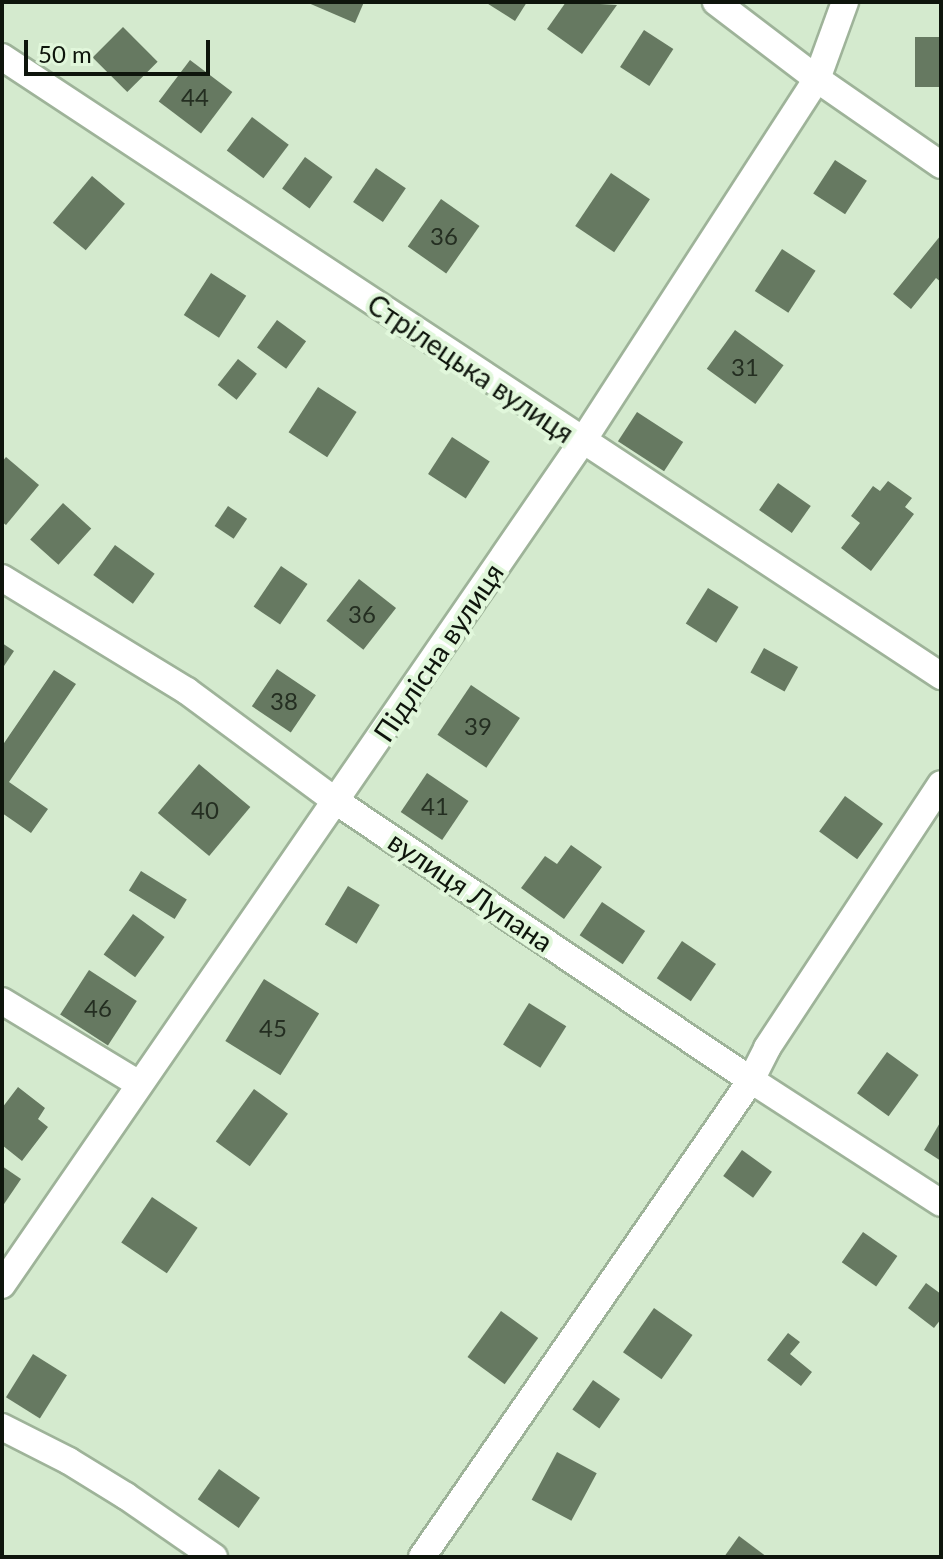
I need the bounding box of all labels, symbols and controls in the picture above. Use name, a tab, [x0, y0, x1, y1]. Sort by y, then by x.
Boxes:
scale bar	[28, 24, 214, 74]
text: 50 m	[38, 39, 92, 68]
house number: 44	[181, 83, 209, 111]
house number: 36	[430, 222, 458, 250]
street label: Стрілецька вулиця	[361, 287, 581, 449]
house number: 31	[731, 353, 759, 381]
street label: Підлісна вулиця	[366, 557, 510, 747]
house number: 36	[348, 600, 376, 628]
house number: 38	[270, 687, 298, 715]
house number: 39	[464, 712, 492, 740]
house number: 41	[421, 792, 449, 820]
house number: 40	[191, 796, 219, 824]
street label: вулиця Лупана	[382, 824, 560, 958]
house number: 46	[84, 994, 112, 1022]
house number: 45	[259, 1014, 287, 1042]

